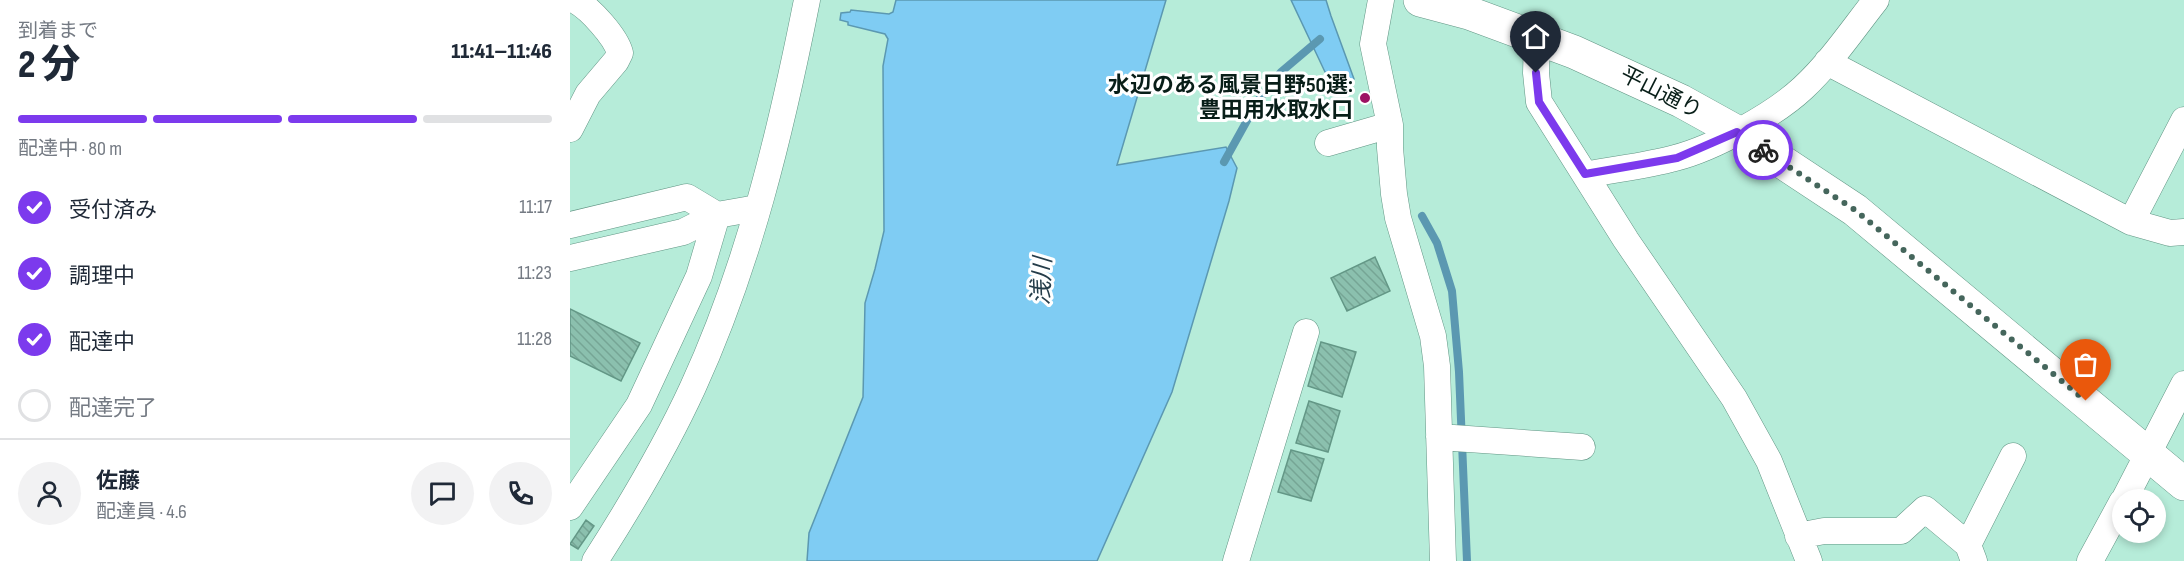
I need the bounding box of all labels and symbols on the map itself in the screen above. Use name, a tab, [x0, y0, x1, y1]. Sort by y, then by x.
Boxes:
pin	[1510, 11, 1561, 73]
street label: 平山通り	[1616, 61, 1706, 125]
place label: 水辺のある風景日野50選: 豊田用水取水口	[1108, 72, 1353, 124]
marker: 水辺のある風景日野50選: 豊田用水取水口	[1358, 91, 1372, 105]
courier	[1733, 120, 1793, 180]
water label: 浅川	[1026, 253, 1058, 306]
pin	[2060, 339, 2111, 401]

